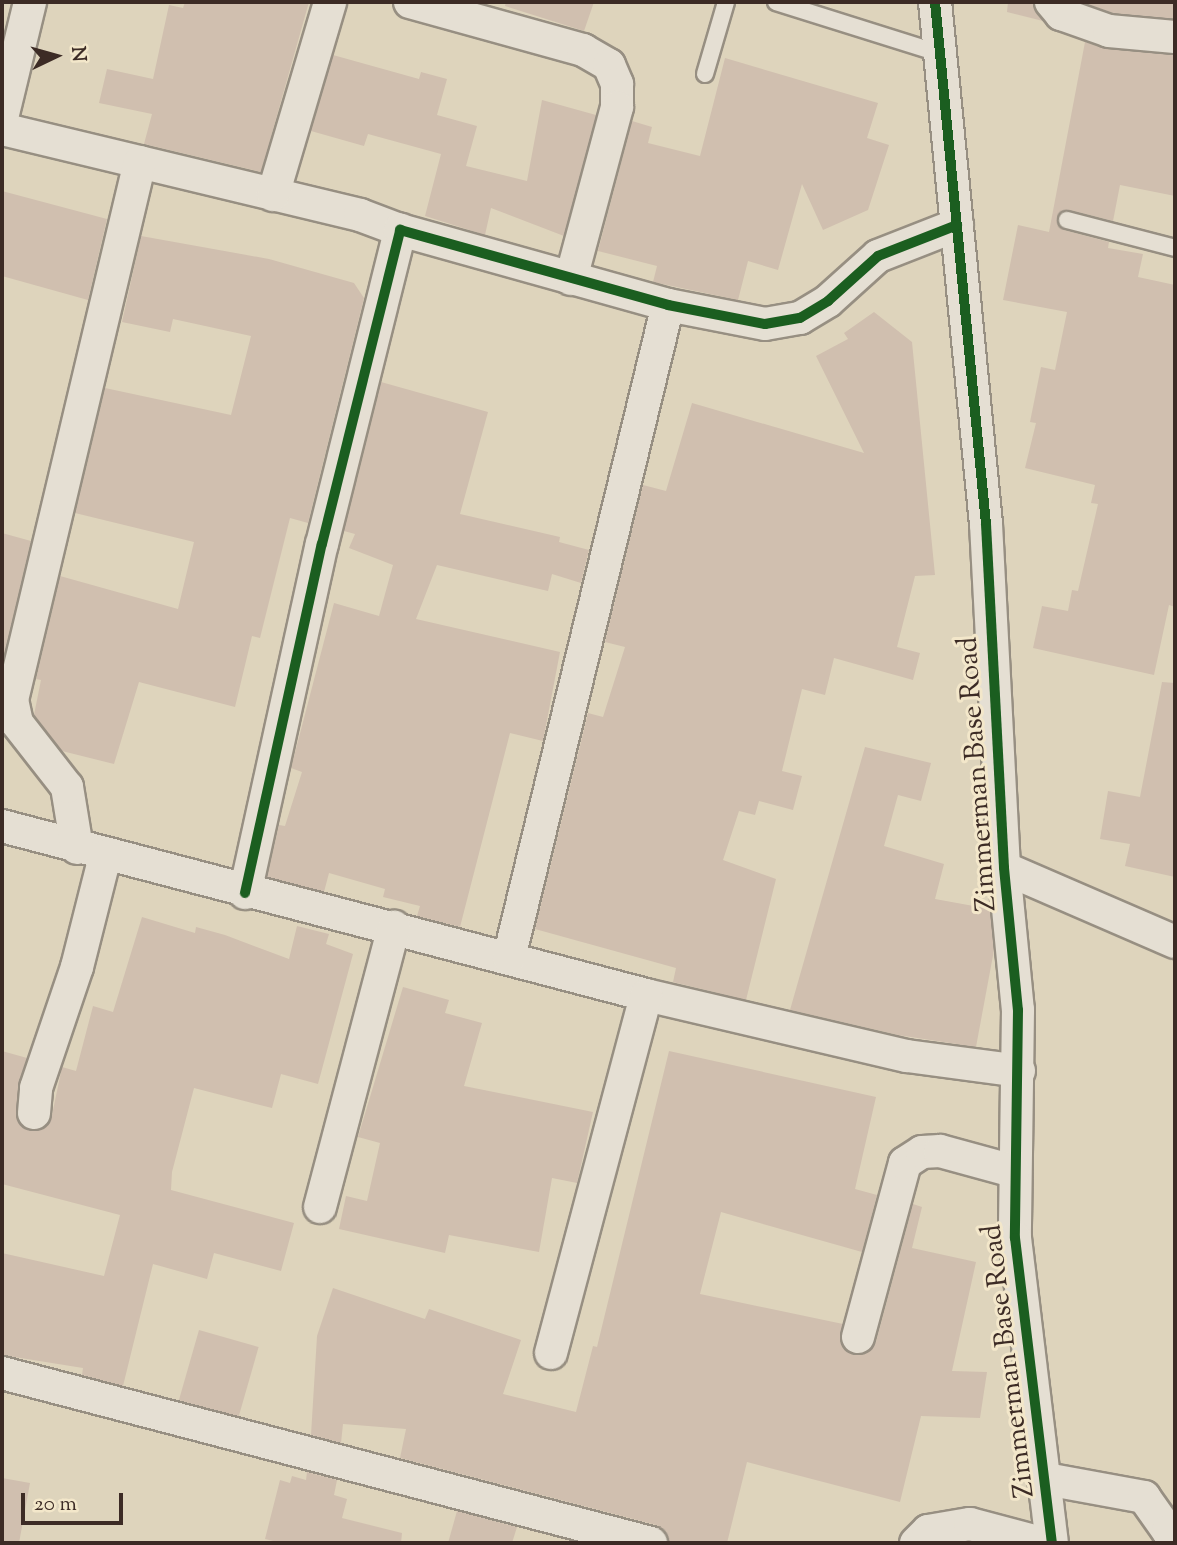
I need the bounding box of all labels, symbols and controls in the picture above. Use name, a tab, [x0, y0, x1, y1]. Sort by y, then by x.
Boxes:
north arrow	[21, 21, 91, 91]
text: N	[63, 45, 92, 63]
street label: Zimmerman Base Road	[952, 635, 1004, 913]
street label: Zimmerman Base Road	[976, 1222, 1042, 1500]
scale bar	[24, 1478, 126, 1522]
text: 20 m	[34, 1490, 77, 1520]

